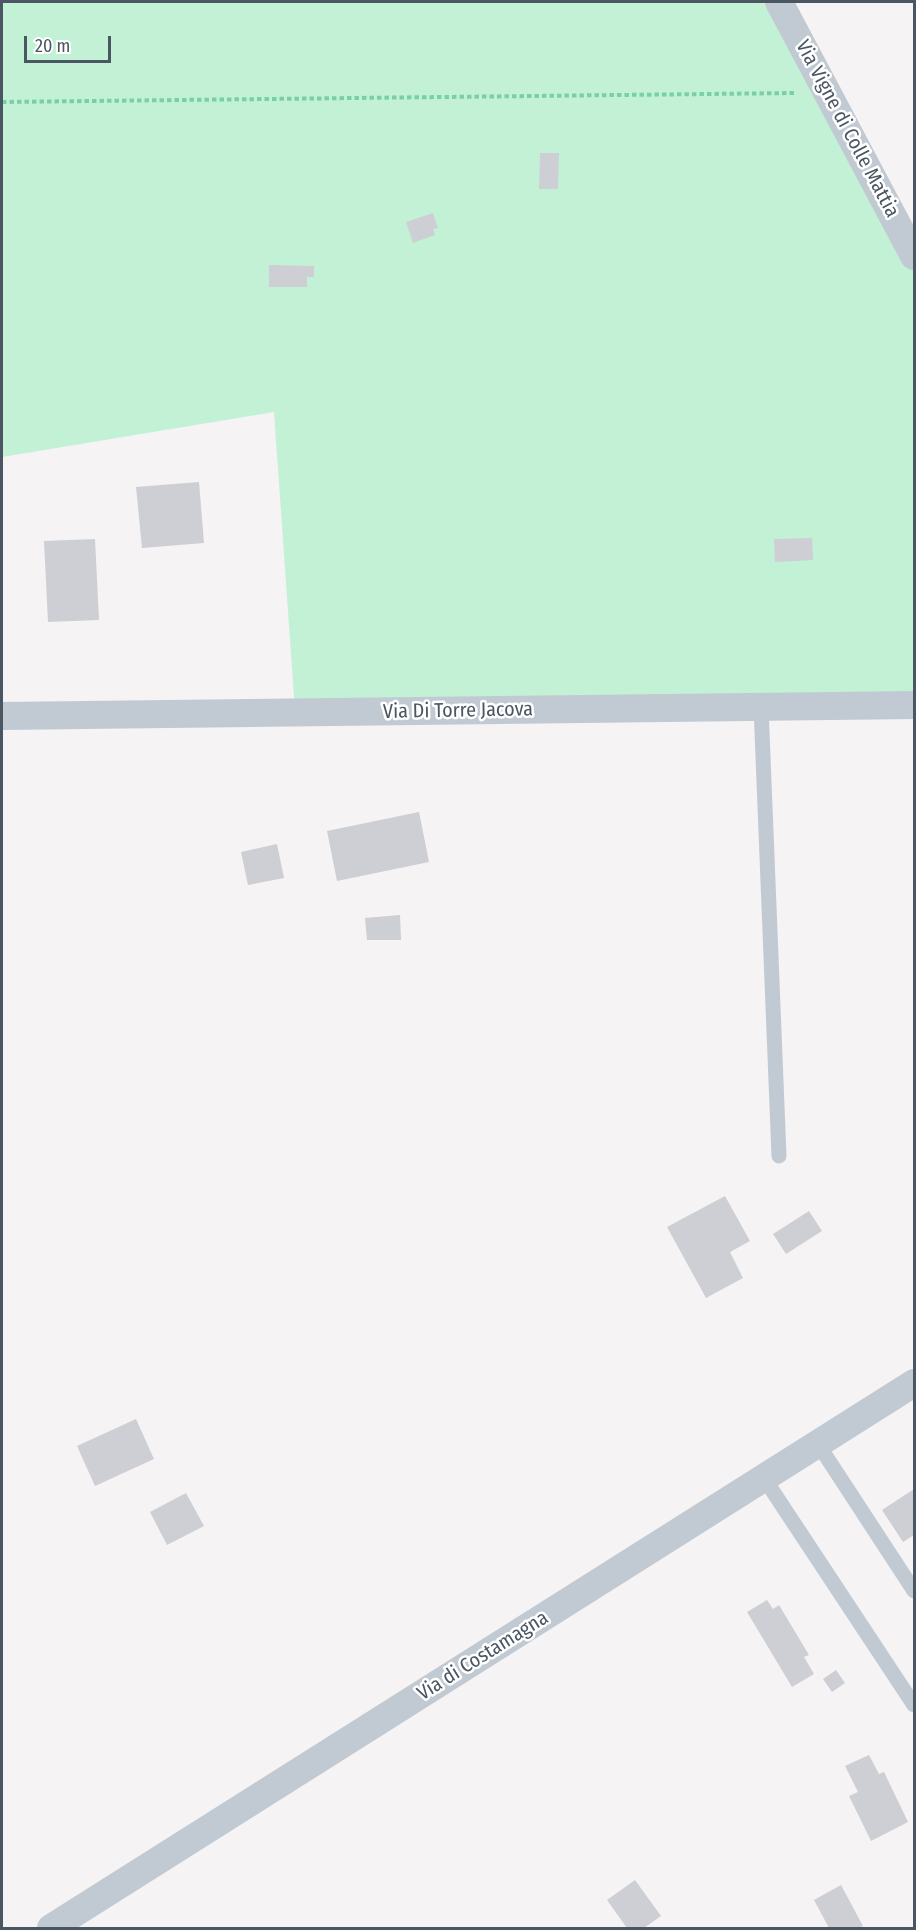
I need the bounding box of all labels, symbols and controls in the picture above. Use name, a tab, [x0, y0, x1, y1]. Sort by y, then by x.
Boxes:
scale bar	[27, 24, 114, 62]
text: 20 m	[35, 35, 70, 57]
street label: Via Vigne di Colle Mattia	[790, 36, 904, 222]
street label: Via Di Torre Jacova	[383, 698, 533, 724]
street label: Via di Costamagna	[413, 1606, 553, 1706]

